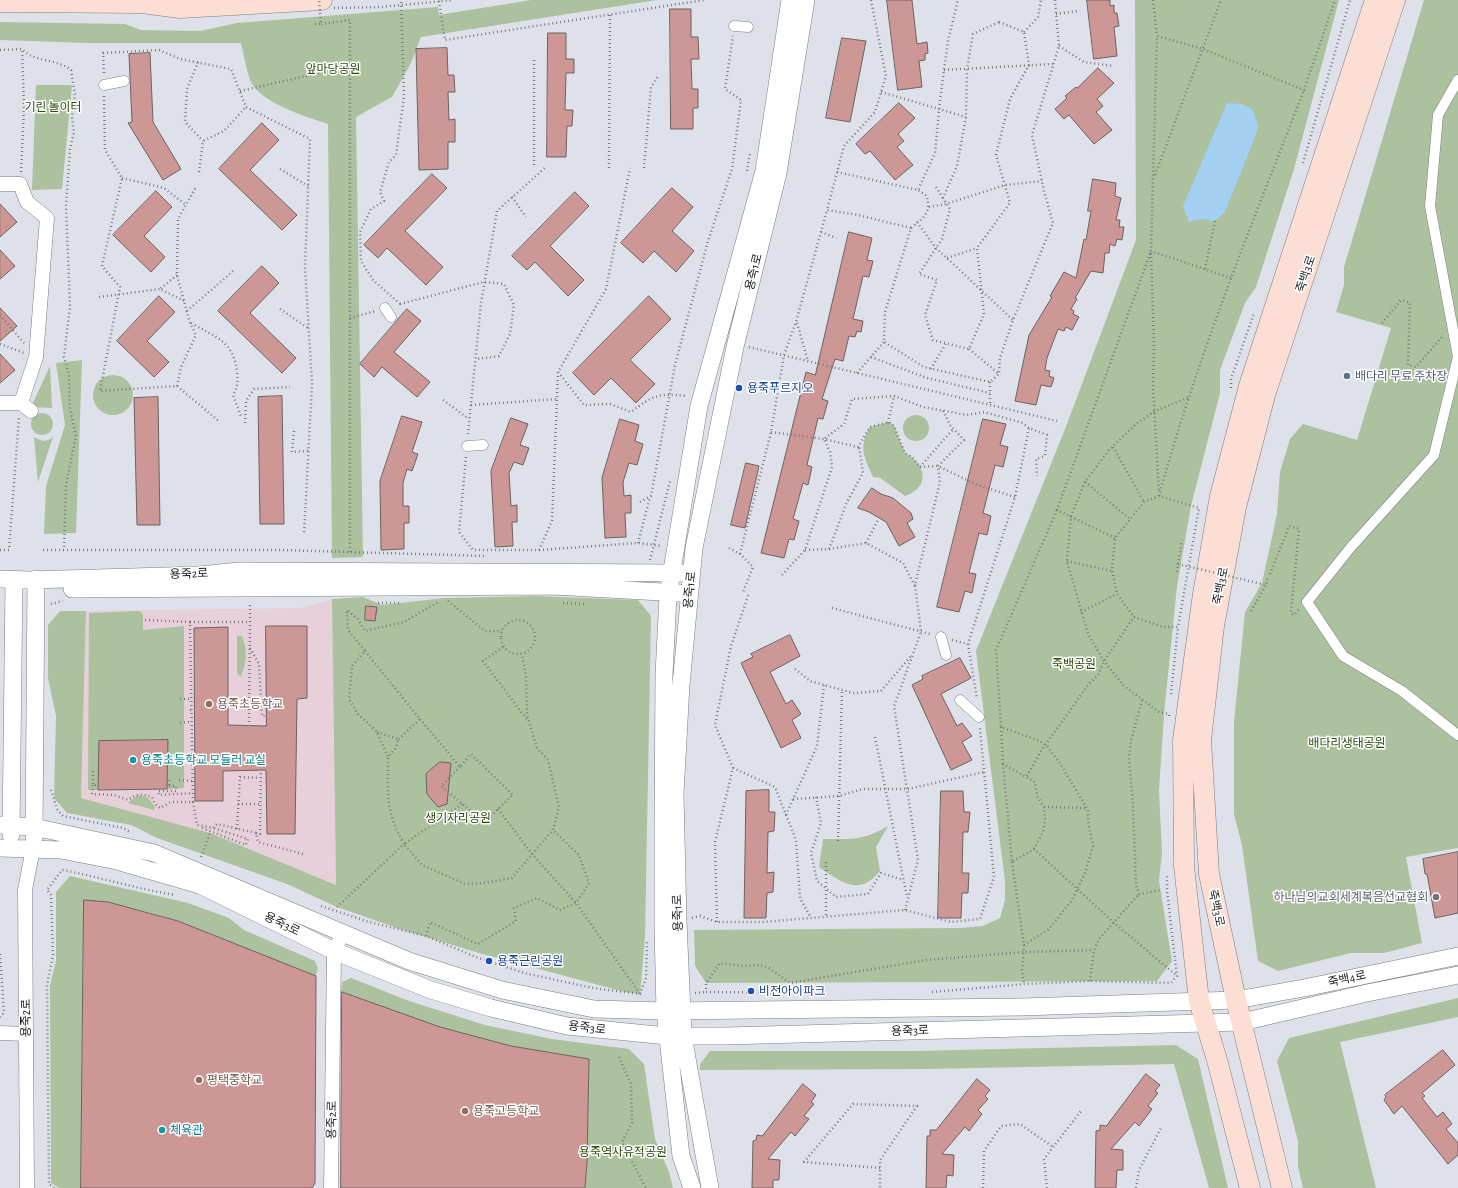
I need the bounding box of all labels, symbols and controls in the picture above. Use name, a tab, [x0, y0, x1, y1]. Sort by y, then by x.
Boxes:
park label: 앞마당공원	[305, 62, 361, 76]
park label: 기린 놀이터	[24, 100, 82, 114]
street label: 용죽1로	[743, 252, 765, 292]
street label: 죽백3로	[1293, 254, 1319, 294]
place label: 배다리 무료 주차장	[1355, 369, 1447, 383]
marker: 배다리 무료 주차장	[1342, 371, 1352, 381]
place label: 용죽푸르지오	[747, 381, 813, 395]
marker: 용죽푸르지오	[734, 383, 744, 393]
street label: 용죽2로	[169, 566, 209, 582]
street label: 죽백3로	[1210, 566, 1232, 606]
street label: 용죽1로	[681, 571, 699, 609]
park label: 죽백공원	[1052, 657, 1096, 671]
place label: 용죽초등학교	[217, 697, 283, 711]
marker: 용죽초등학교	[204, 699, 214, 709]
park label: 배다리생태공원	[1308, 736, 1386, 750]
place label: 용죽초등학교 모듈러 교실	[141, 753, 266, 767]
marker: 용죽초등학교 모듈러 교실	[128, 755, 138, 765]
park label: 생기자리공원	[425, 811, 491, 825]
street label: 죽백3로	[1205, 888, 1227, 928]
place label: 하나님의교회세계복음선교협회	[1273, 890, 1428, 904]
marker: 하나님의교회세계복음선교협회	[1431, 892, 1441, 902]
street label: 용죽1로	[670, 894, 686, 932]
street label: 용죽3로	[262, 909, 302, 939]
place label: 용죽근린공원	[497, 954, 563, 968]
marker: 용죽근린공원	[484, 956, 494, 966]
street label: 죽백4로	[1326, 968, 1368, 990]
place label: 비전아이파크	[759, 984, 825, 998]
marker: 비전아이파크	[746, 986, 756, 996]
street label: 용죽2로	[19, 999, 33, 1037]
street label: 용죽3로	[567, 1019, 607, 1037]
street label: 용죽3로	[891, 1023, 929, 1039]
place label: 평택중학교	[207, 1073, 262, 1087]
marker: 평택중학교	[194, 1075, 204, 1085]
street label: 용죽2로	[324, 1101, 340, 1139]
place label: 용죽고등학교	[473, 1104, 539, 1118]
marker: 용죽고등학교	[460, 1106, 470, 1116]
place label: 체육관	[170, 1123, 203, 1137]
marker: 체육관	[157, 1125, 167, 1135]
park label: 용죽역사유적공원	[579, 1145, 667, 1159]

